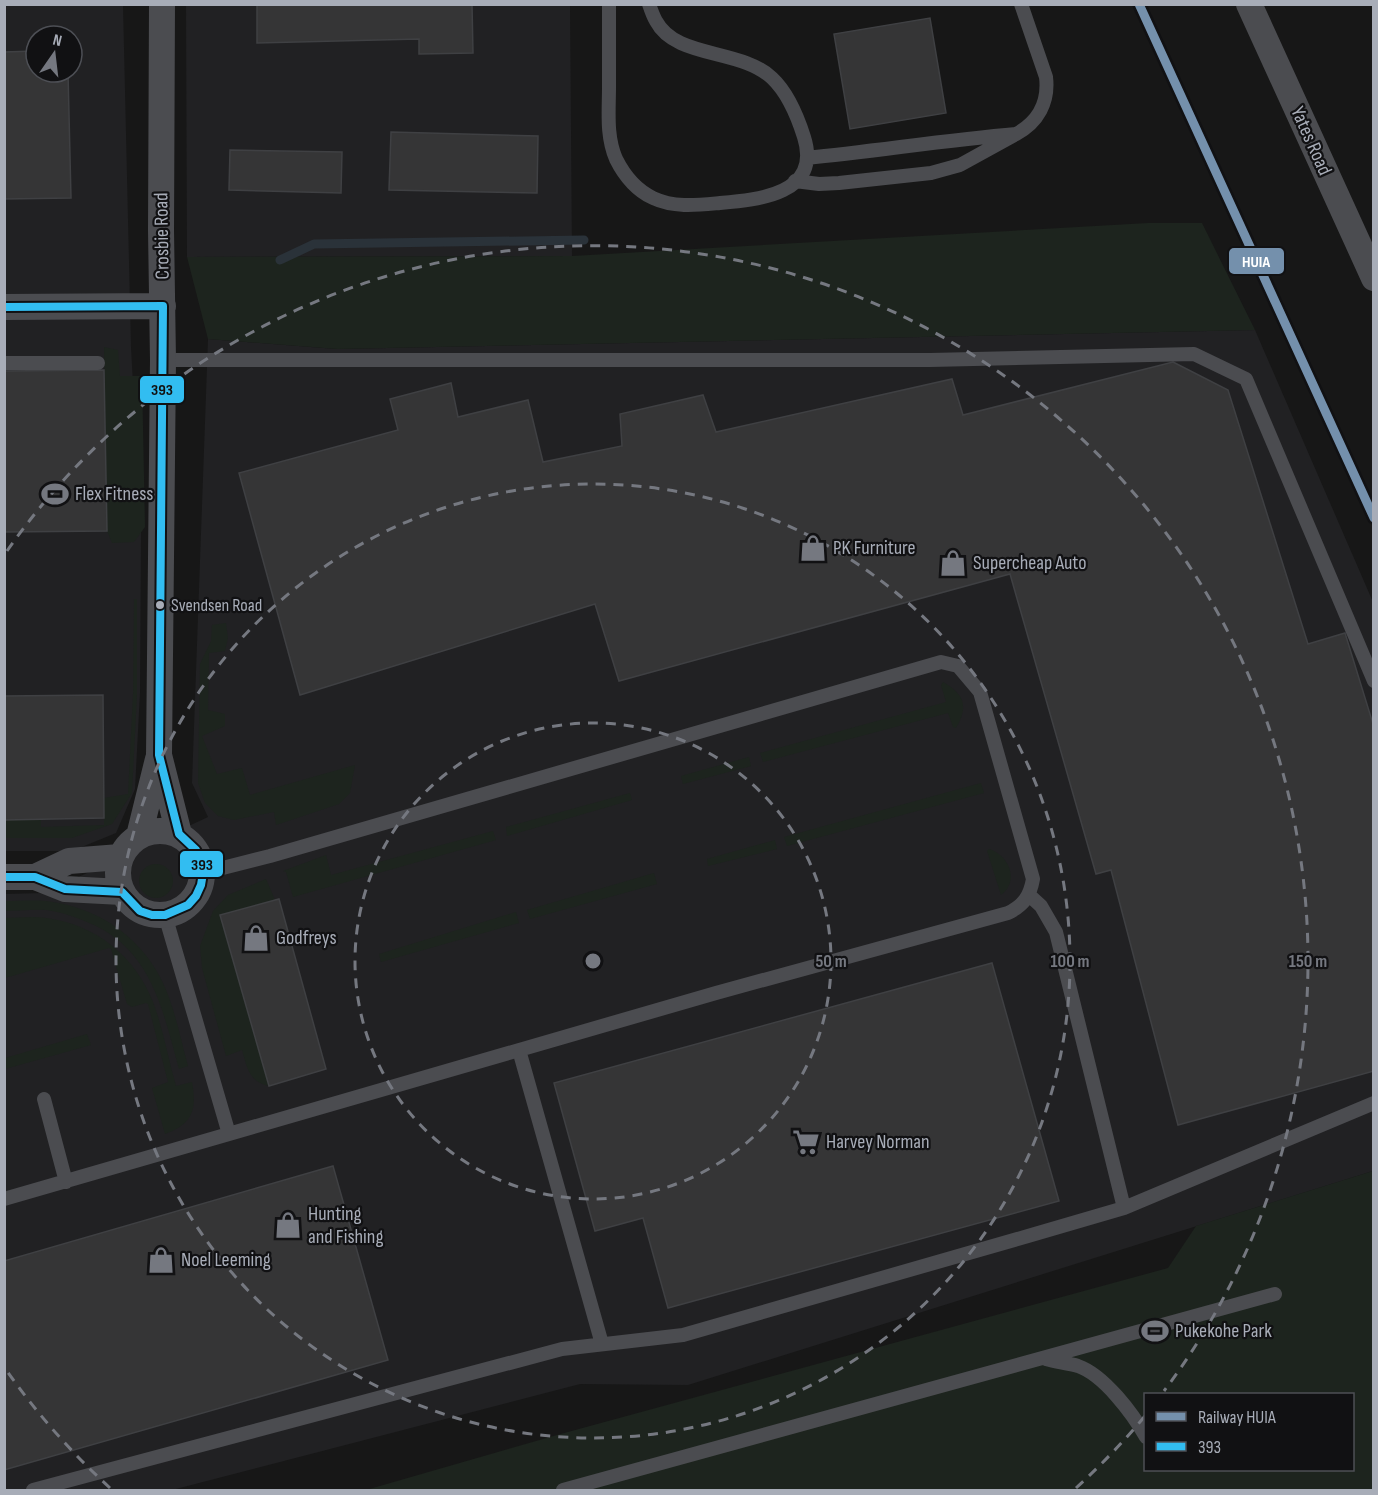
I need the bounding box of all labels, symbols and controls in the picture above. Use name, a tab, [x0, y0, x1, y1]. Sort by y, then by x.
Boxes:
north arrow	[24, 24, 84, 84]
text: N	[51, 31, 64, 51]
street label: Yates Road	[1285, 103, 1337, 179]
street label: Crosbie Road	[149, 192, 175, 280]
line badge: HUIA	[1228, 247, 1285, 275]
text: HUIA	[1242, 253, 1270, 272]
line badge: 393	[139, 375, 185, 404]
text: 393	[151, 381, 173, 400]
sports icon: Flex Fitness	[40, 479, 70, 509]
place label: Flex Fitness	[75, 482, 153, 506]
shop icon: PK Furniture	[798, 533, 828, 563]
place label: PK Furniture	[833, 536, 916, 560]
shop icon: Supercheap Auto	[938, 548, 968, 578]
place label: Supercheap Auto	[973, 551, 1087, 575]
place label: Svendsen Road	[171, 595, 262, 616]
marker: Svendsen Road	[154, 599, 166, 611]
line badge: 393	[179, 850, 224, 878]
text: 393	[191, 856, 213, 875]
shop icon: Godfreys	[241, 923, 271, 953]
place label: Godfreys	[276, 926, 337, 950]
centre of rings	[583, 951, 603, 971]
text: 50 m	[815, 951, 847, 972]
text: 100 m	[1051, 951, 1090, 972]
text: 150 m	[1289, 951, 1327, 972]
supermarket icon: Harvey Norman	[791, 1127, 821, 1157]
place label: Harvey Norman	[826, 1130, 929, 1154]
place label: Hunting and Fishing	[308, 1202, 383, 1249]
shop icon: Hunting and Fishing	[273, 1210, 303, 1240]
shop icon: Noel Leeming	[146, 1245, 176, 1275]
place label: Noel Leeming	[181, 1248, 271, 1272]
sports icon: Pukekohe Park	[1140, 1316, 1170, 1346]
place label: Pukekohe Park	[1175, 1319, 1272, 1343]
legend	[1144, 1393, 1354, 1471]
text: Railway HUIA	[1198, 1407, 1276, 1428]
text: 393	[1198, 1437, 1221, 1458]

